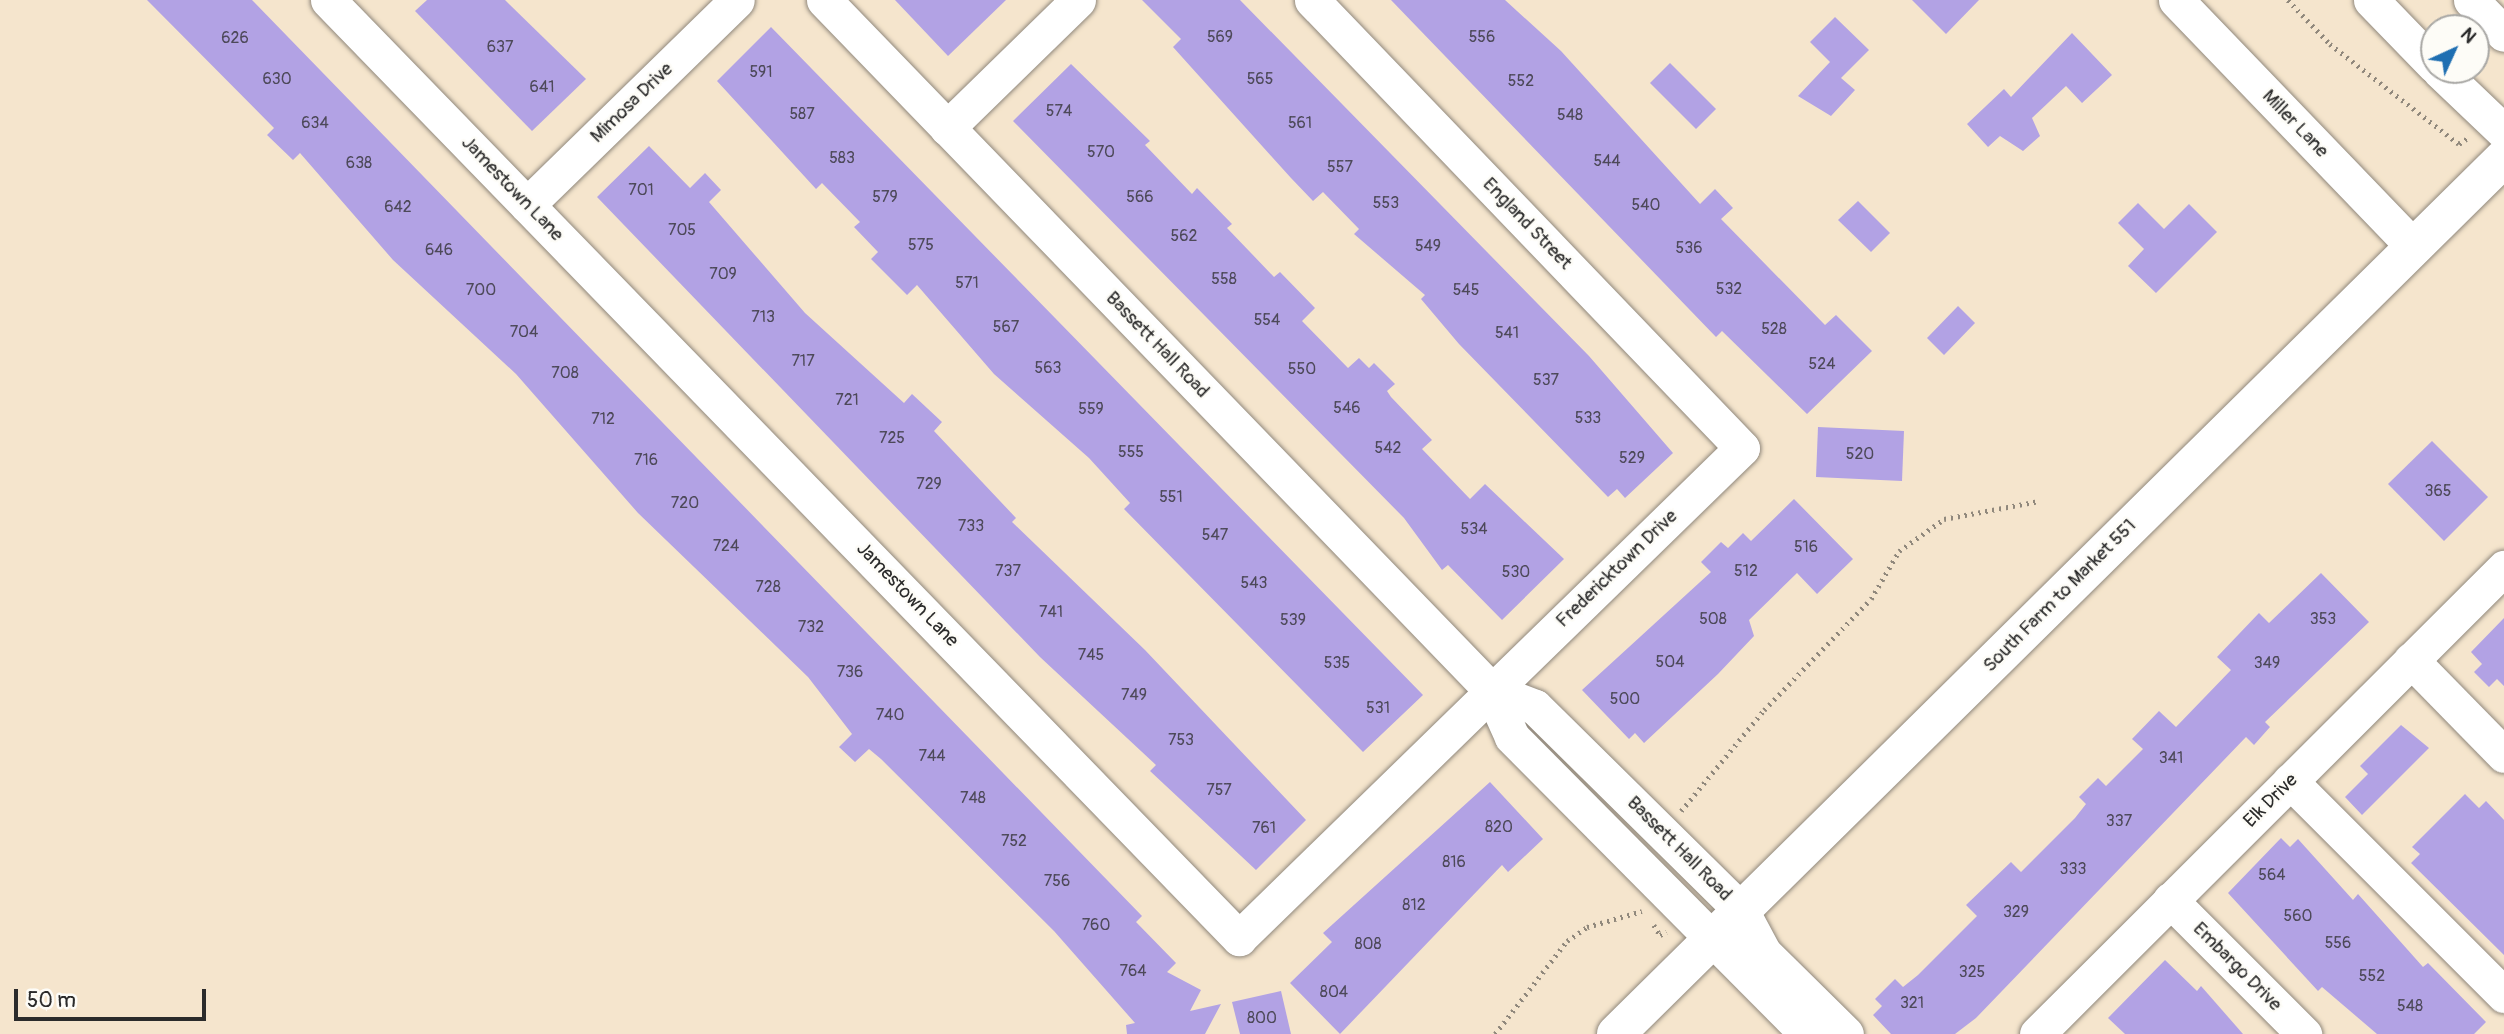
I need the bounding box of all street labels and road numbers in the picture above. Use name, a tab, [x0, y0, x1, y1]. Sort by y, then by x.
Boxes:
street label: Mimosa Drive	[586, 58, 678, 148]
street label: Miller Lane	[2257, 85, 2333, 163]
street label: Jamestown Lane	[456, 132, 568, 246]
street label: England Street	[1478, 173, 1576, 275]
street label: Bassett Hall Road	[1101, 287, 1213, 403]
street label: Fredericktown Drive	[1552, 505, 1682, 633]
street label: South Farm to Market 551	[1979, 515, 2141, 677]
street label: Jamestown Lane	[851, 538, 963, 652]
street label: Elk Drive	[2239, 769, 2303, 833]
street label: Bassett Hall Road	[1622, 792, 1736, 906]
street label: Embargo Drive	[2188, 918, 2286, 1016]

